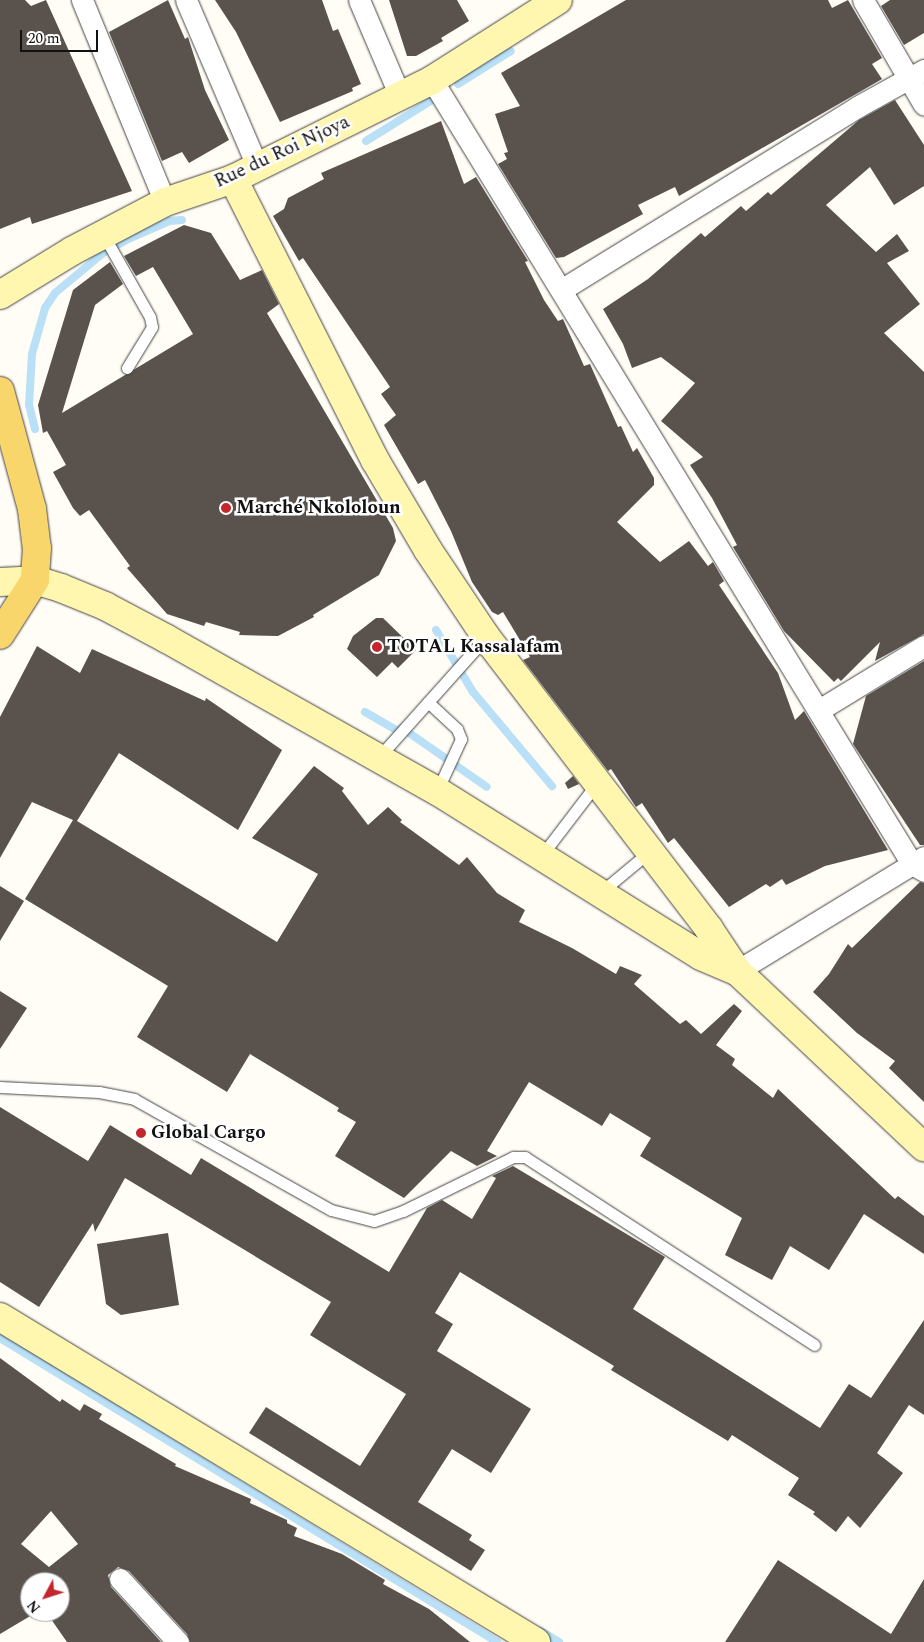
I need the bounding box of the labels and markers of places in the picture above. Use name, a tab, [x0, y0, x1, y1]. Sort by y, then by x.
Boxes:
place label: Marché Nkololoun	[236, 497, 401, 519]
marker: Marché Nkololoun	[220, 502, 232, 514]
place label: TOTAL Kassalafam	[387, 636, 560, 658]
marker: TOTAL Kassalafam	[371, 641, 383, 653]
place label: Global Cargo	[151, 1122, 266, 1144]
marker: Global Cargo	[135, 1127, 147, 1139]

